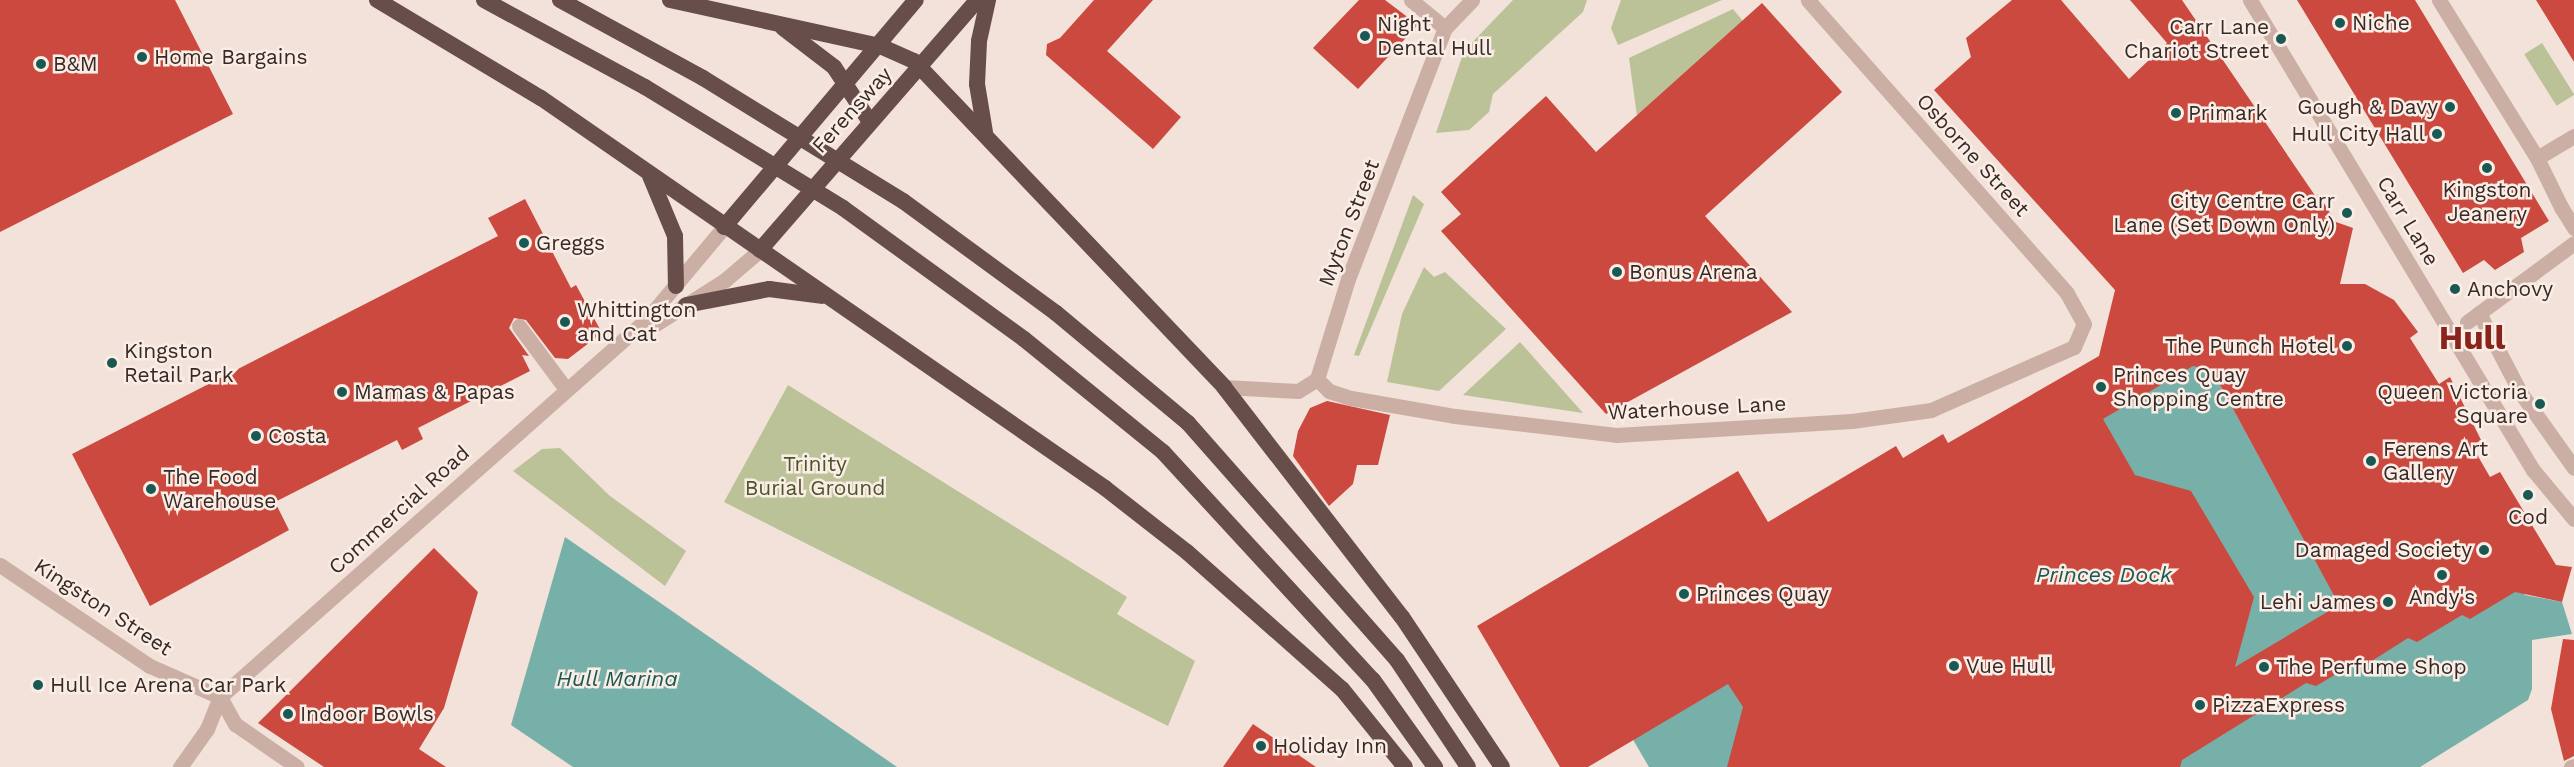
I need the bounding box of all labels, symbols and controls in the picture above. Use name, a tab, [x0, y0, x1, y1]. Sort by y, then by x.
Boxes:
place label: Niche	[2352, 10, 2410, 36]
place label: Night Dental Hull	[1377, 11, 1492, 61]
place label: Carr Lane Chariot Street	[2124, 14, 2269, 64]
marker: Niche	[2333, 16, 2347, 30]
marker: Night Dental Hull	[1358, 29, 1372, 43]
marker: Carr Lane Chariot Street	[2274, 32, 2288, 46]
place label: Home Bargains	[154, 44, 307, 70]
marker: Home Bargains	[135, 50, 149, 64]
place label: B&M	[53, 51, 98, 77]
marker: B&M	[34, 57, 48, 71]
street label: Ferensway	[807, 62, 897, 158]
street label: Osborne Street	[1911, 88, 2035, 222]
place label: Gough & Davy	[2297, 94, 2438, 120]
place label: Primark	[2188, 100, 2267, 126]
marker: Gough & Davy	[2443, 100, 2457, 114]
marker: Primark	[2169, 106, 2183, 120]
place label: Hull City Hall	[2290, 121, 2425, 147]
marker: Hull City Hall	[2430, 127, 2444, 141]
street label: Myton Street	[1313, 156, 1385, 290]
marker: Kingston Jeanery	[2480, 161, 2494, 175]
street label: Carr Lane	[2371, 172, 2445, 270]
place label: Kingston Jeanery	[2443, 177, 2531, 227]
place label: City Centre Carr Lane (Set Down Only)	[2113, 188, 2335, 238]
marker: City Centre Carr Lane (Set Down Only)	[2340, 206, 2354, 220]
place label: Greggs	[536, 230, 605, 256]
marker: Greggs	[517, 236, 531, 250]
place label: Bonus Arena	[1629, 259, 1759, 285]
marker: Bonus Arena	[1610, 265, 1624, 279]
place label: Anchovy	[2467, 276, 2553, 302]
marker: Anchovy	[2448, 282, 2462, 296]
place label: Whittington and Cat	[577, 297, 696, 347]
marker: Whittington and Cat	[558, 315, 572, 329]
district label: Hull	[2439, 318, 2505, 358]
place label: The Punch Hotel	[2165, 333, 2335, 359]
place label: Kingston Retail Park	[124, 338, 234, 388]
marker: The Punch Hotel	[2340, 339, 2354, 353]
marker: Kingston Retail Park	[105, 356, 119, 370]
place label: Princes Quay Shopping Centre	[2113, 362, 2284, 412]
place label: Mamas & Papas	[354, 379, 515, 405]
place label: Queen Victoria Square	[2377, 379, 2528, 429]
marker: Princes Quay Shopping Centre	[2094, 380, 2108, 394]
marker: Mamas & Papas	[335, 385, 349, 399]
street label: Waterhouse Lane	[1607, 391, 1787, 425]
marker: Queen Victoria Square	[2533, 397, 2547, 411]
place label: Costa	[268, 423, 327, 449]
marker: Costa	[249, 429, 263, 443]
place label: Ferens Art Gallery	[2383, 436, 2489, 486]
street label: Commercial Road	[323, 440, 475, 580]
park label: Trinity Burial Ground	[744, 451, 886, 501]
marker: Ferens Art Gallery	[2364, 454, 2378, 468]
place label: The Food Warehouse	[163, 464, 276, 514]
marker: The Food Warehouse	[144, 482, 158, 496]
marker: Cod	[2521, 488, 2535, 502]
place label: Cod	[2508, 504, 2548, 530]
place label: Damaged Society	[2295, 537, 2472, 563]
marker: Damaged Society	[2477, 543, 2491, 557]
street label: Kingston Street	[29, 553, 177, 661]
water label: Princes Dock	[2036, 562, 2172, 588]
marker: Andy's	[2435, 568, 2449, 582]
place label: Princes Quay	[1696, 581, 1829, 607]
place label: Andy's	[2409, 584, 2475, 610]
marker: Princes Quay	[1677, 587, 1691, 601]
place label: Lehi James	[2259, 589, 2376, 615]
marker: Lehi James	[2381, 595, 2395, 609]
place label: Vue Hull	[1966, 653, 2052, 679]
place label: The Perfume Shop	[2276, 654, 2467, 680]
marker: Vue Hull	[1947, 659, 1961, 673]
marker: The Perfume Shop	[2257, 660, 2271, 674]
water label: Hull Marina	[556, 666, 678, 692]
place label: Hull Ice Arena Car Park	[50, 672, 289, 698]
marker: Hull Ice Arena Car Park	[31, 678, 45, 692]
place label: PizzaExpress	[2212, 692, 2345, 718]
marker: PizzaExpress	[2193, 698, 2207, 712]
place label: Indoor Bowls	[300, 701, 434, 727]
marker: Indoor Bowls	[281, 707, 295, 721]
place label: Holiday Inn	[1273, 733, 1387, 759]
marker: Holiday Inn	[1254, 739, 1268, 753]

